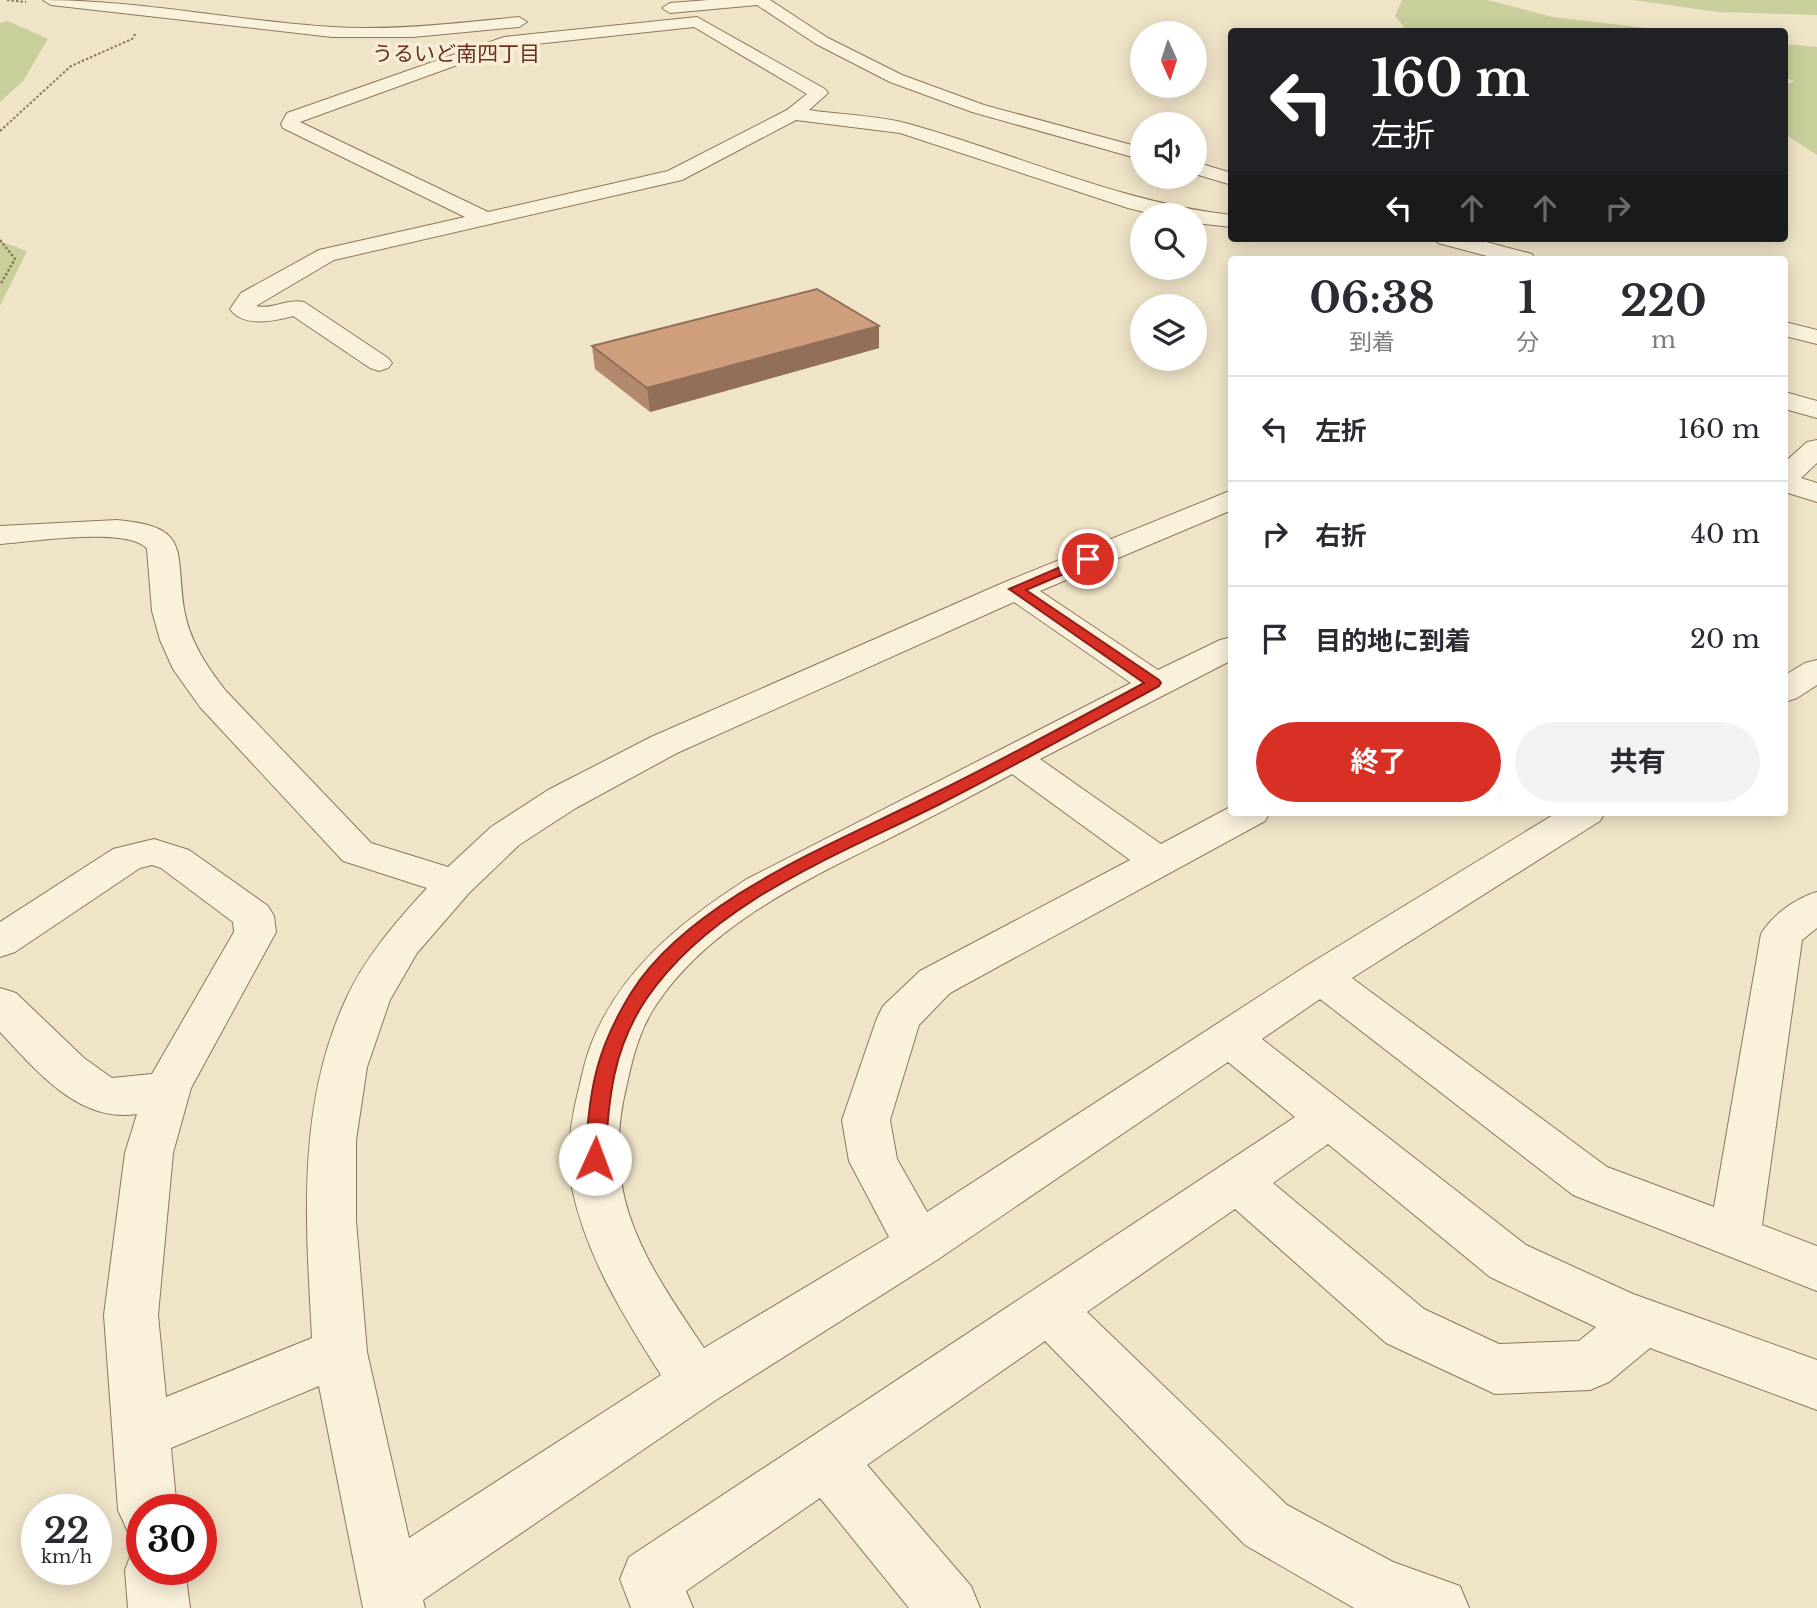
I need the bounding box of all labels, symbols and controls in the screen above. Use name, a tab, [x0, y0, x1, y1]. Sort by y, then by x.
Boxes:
north arrow	[1130, 21, 1208, 98]
map controls	[1130, 21, 1207, 371]
district label: うるいど南四丁目	[372, 41, 540, 67]
text: 160 m	[1371, 48, 1530, 109]
icon: left	[1256, 56, 1347, 147]
button: sound	[1130, 112, 1207, 189]
text: 左折	[1371, 115, 1435, 155]
icon: left	[1380, 189, 1418, 227]
icon: ahead	[1453, 189, 1491, 227]
icon: ahead	[1526, 189, 1564, 227]
icon: right	[1599, 189, 1637, 227]
button: search	[1130, 203, 1207, 280]
text: 06:38	[1309, 272, 1435, 324]
text: 1	[1518, 272, 1537, 324]
text: 220	[1620, 275, 1707, 327]
button: layers	[1130, 294, 1207, 371]
text: m	[1651, 326, 1676, 354]
text: 到着	[1349, 328, 1395, 356]
text: 分	[1516, 328, 1539, 356]
icon: left	[1256, 410, 1294, 448]
text: 160 m	[1678, 413, 1760, 445]
text: 左折	[1315, 415, 1367, 447]
icon: right	[1256, 515, 1294, 553]
text: 40 m	[1691, 518, 1760, 550]
text: 右折	[1315, 520, 1367, 552]
pin	[1058, 529, 1118, 589]
icon: arrive	[1069, 540, 1107, 578]
icon: arrive	[1256, 620, 1294, 658]
text: 20 m	[1690, 623, 1760, 655]
text: 目的地に到着	[1315, 625, 1471, 657]
button: 終了	[1256, 722, 1501, 802]
button: 共有	[1515, 722, 1760, 802]
position arrow	[558, 1122, 632, 1196]
speed limit sign: 30	[126, 1494, 217, 1585]
text: 22	[44, 1509, 89, 1552]
text: km/h	[41, 1546, 92, 1568]

